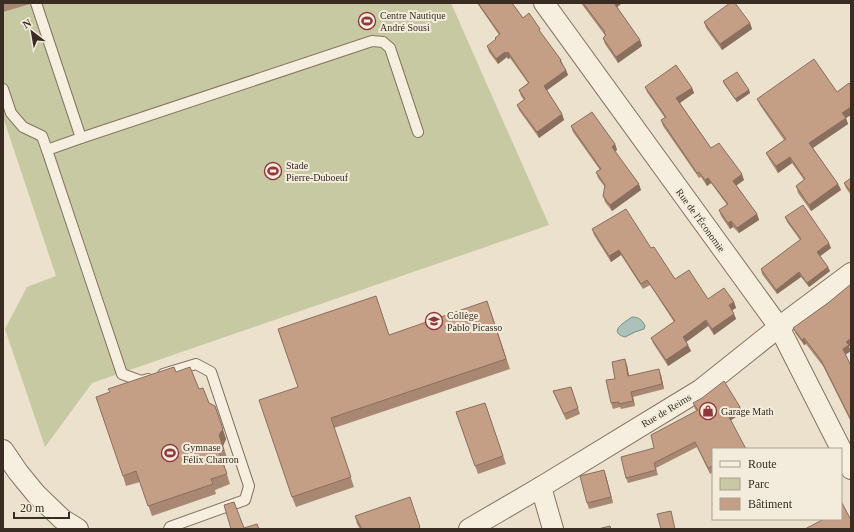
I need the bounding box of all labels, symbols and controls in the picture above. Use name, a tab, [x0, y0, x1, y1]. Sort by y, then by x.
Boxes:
place label: Centre Nautique André Sousi	[380, 10, 446, 33]
sports icon: Centre Nautique André Sousi	[357, 11, 377, 31]
north arrow	[12, 12, 52, 52]
text: N	[20, 16, 33, 31]
place label: Stade Pierre-Duboeuf	[286, 160, 349, 183]
sports icon: Stade Pierre-Duboeuf	[263, 161, 283, 181]
street label: Rue de l'Économie	[674, 186, 728, 255]
place label: Collège Pablo Picasso	[447, 310, 502, 333]
school or university icon: Collège Pablo Picasso	[424, 311, 444, 331]
street label: Rue de Reims	[639, 391, 693, 430]
shop icon: Garage Math	[698, 401, 718, 421]
place label: Garage Math	[721, 406, 773, 417]
place label: Gymnase Félix Charron	[183, 442, 239, 465]
sports icon: Gymnase Félix Charron	[160, 443, 180, 463]
legend	[712, 448, 842, 520]
text: Route	[748, 457, 777, 471]
text: Parc	[748, 477, 769, 491]
scale bar	[14, 494, 69, 520]
text: Bâtiment	[748, 497, 793, 511]
text: 20 m	[20, 501, 45, 515]

